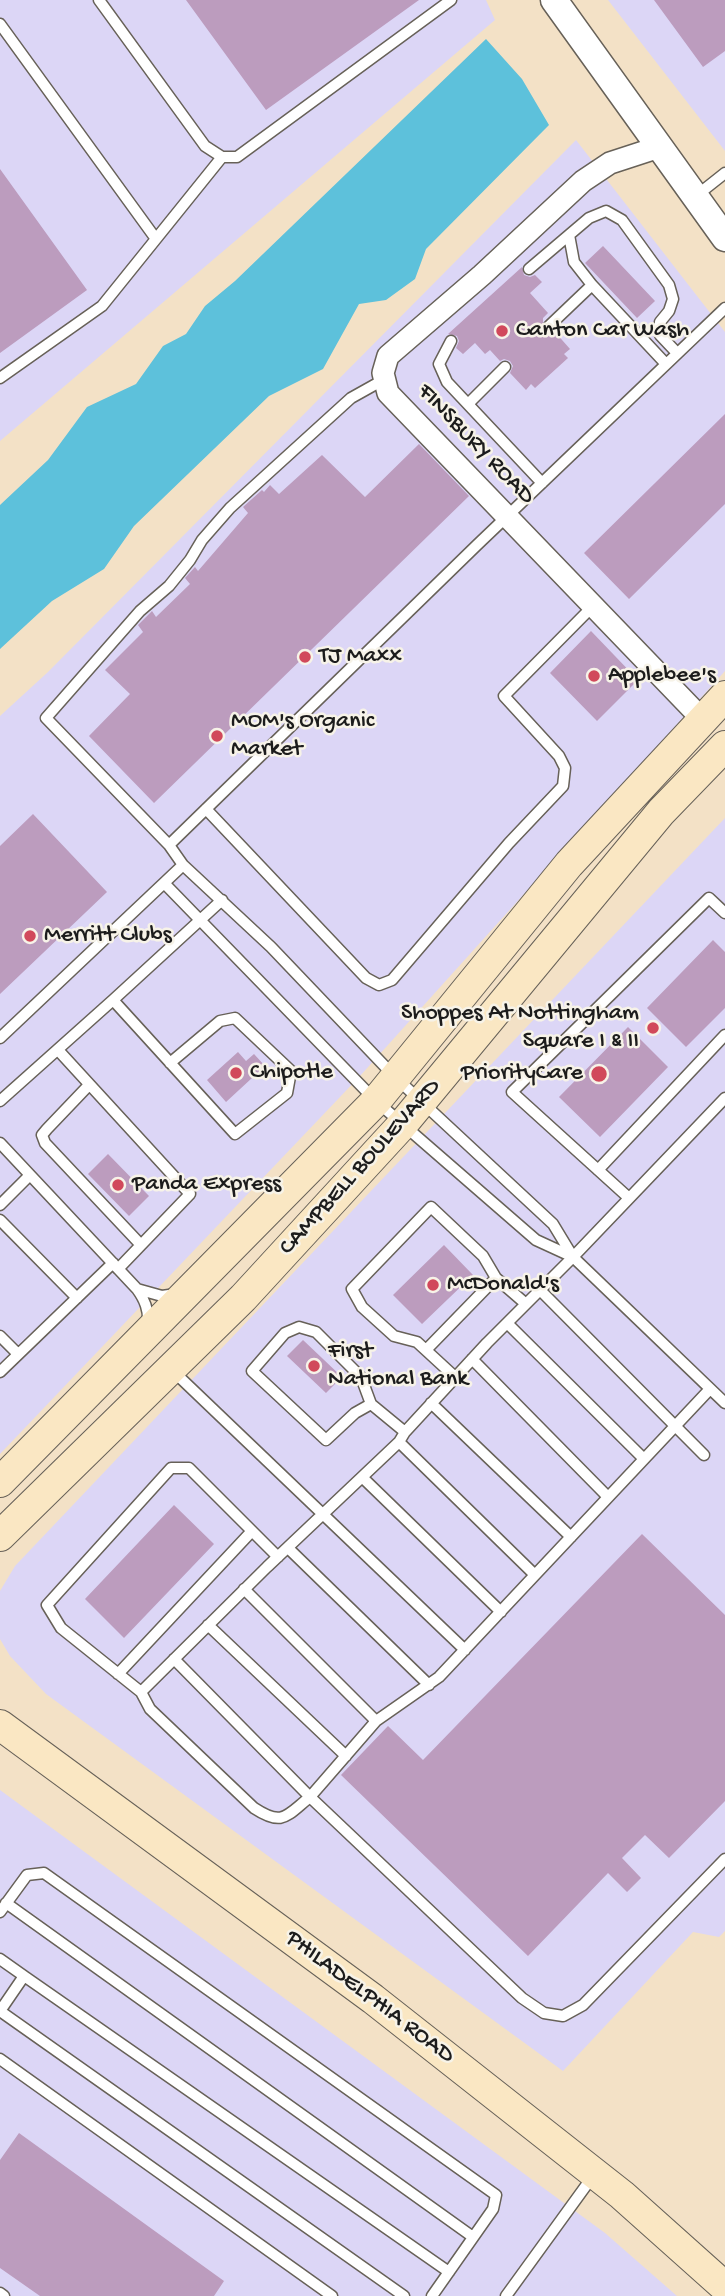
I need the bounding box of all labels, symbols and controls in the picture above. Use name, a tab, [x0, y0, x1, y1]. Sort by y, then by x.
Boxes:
place label: Canton Car Wash	[516, 317, 689, 345]
marker: Canton Car Wash	[494, 323, 510, 339]
street label: FINSBURY ROAD	[410, 378, 540, 512]
place label: TJ Maxx	[319, 643, 402, 671]
marker: TJ Maxx	[297, 649, 313, 665]
place label: Applebee's	[608, 662, 716, 690]
marker: Applebee's	[586, 668, 602, 684]
place label: MOM's Organic Market	[231, 708, 374, 764]
marker: MOM's Organic Market	[209, 728, 225, 744]
place label: Merritt Clubs	[44, 922, 172, 950]
marker: Merritt Clubs	[22, 928, 38, 944]
place label: Shoppes At Nottingham Square I & II	[401, 1000, 639, 1056]
marker: Shoppes At Nottingham Square I & II	[645, 1020, 661, 1036]
place label: Chipotle	[250, 1059, 333, 1087]
place label: PriorityCare	[461, 1060, 583, 1088]
marker: PriorityCare	[589, 1064, 609, 1084]
marker: Chipotle	[228, 1065, 244, 1081]
street label: CAMPBELL BOULEVARD	[274, 1074, 448, 1262]
place label: Panda Express	[132, 1171, 281, 1199]
marker: Panda Express	[110, 1177, 126, 1193]
place label: McDonald's	[447, 1271, 559, 1299]
marker: McDonald's	[425, 1277, 441, 1293]
place label: First National Bank	[328, 1338, 468, 1394]
marker: First National Bank	[306, 1358, 322, 1374]
street label: PHILADELPHIA ROAD	[279, 1925, 459, 2071]

